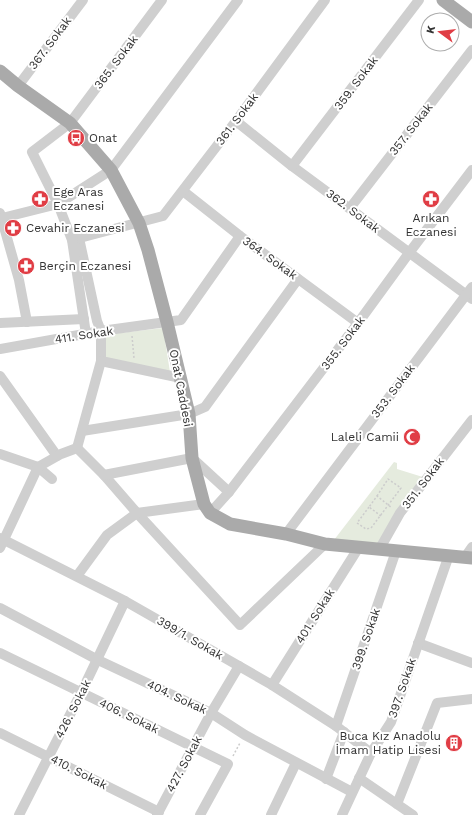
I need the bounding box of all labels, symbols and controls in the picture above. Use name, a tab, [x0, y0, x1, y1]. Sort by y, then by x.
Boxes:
north arrow	[420, 12, 460, 52]
street label: 367. Sokak	[26, 14, 74, 72]
text: K	[424, 24, 438, 35]
street label: 365. Sokak	[91, 32, 141, 92]
street label: 359. Sokak	[331, 53, 381, 113]
street label: 361. Sokak	[213, 90, 261, 148]
street label: 357. Sokak	[386, 100, 436, 158]
bus stop icon: Onat	[66, 128, 86, 148]
place label: Onat	[89, 131, 117, 145]
place label: Ege Aras Eczanesi	[53, 185, 104, 213]
street label: 362. Sokak	[323, 186, 383, 236]
pharmacy icon: Ege Aras Eczanesi	[30, 189, 50, 209]
pharmacy icon: Arıkan Eczanesi	[421, 189, 441, 209]
place label: Arıkan Eczanesi	[405, 211, 457, 239]
pharmacy icon: Cevahir Eczanesi	[3, 218, 23, 238]
place label: Cevahir Eczanesi	[26, 221, 124, 235]
street label: 364. Sokak	[240, 234, 300, 283]
pharmacy icon: Berçin Eczanesi	[16, 256, 36, 276]
place label: Berçin Eczanesi	[39, 259, 131, 273]
street label: 355. Sokak	[318, 313, 368, 373]
street label: 411. Sokak	[54, 323, 114, 347]
street label: Onat Caddesi	[167, 348, 195, 428]
street label: 353. Sokak	[368, 361, 418, 421]
mosque icon: Laleli Camii	[402, 427, 422, 447]
place label: Laleli Camii	[331, 430, 399, 444]
street label: 351. Sokak	[399, 454, 447, 512]
street label: 401. Sokak	[293, 586, 337, 646]
street label: 399. Sokak	[349, 606, 383, 672]
street label: 399/1. Sokak	[154, 613, 226, 663]
street label: 397. Sokak	[385, 656, 419, 720]
street label: 426. Sokak	[52, 677, 94, 741]
street label: 404. Sokak	[145, 677, 209, 717]
street label: 406. Sokak	[97, 696, 161, 737]
place label: Buca Kız Anadolu İmam Hatip Lisesi	[335, 729, 441, 757]
street label: 427. Sokak	[163, 733, 205, 795]
building icon: Buca Kız Anadolu İmam Hatip Lisesi	[444, 733, 464, 753]
street label: 410. Sokak	[48, 752, 110, 792]

